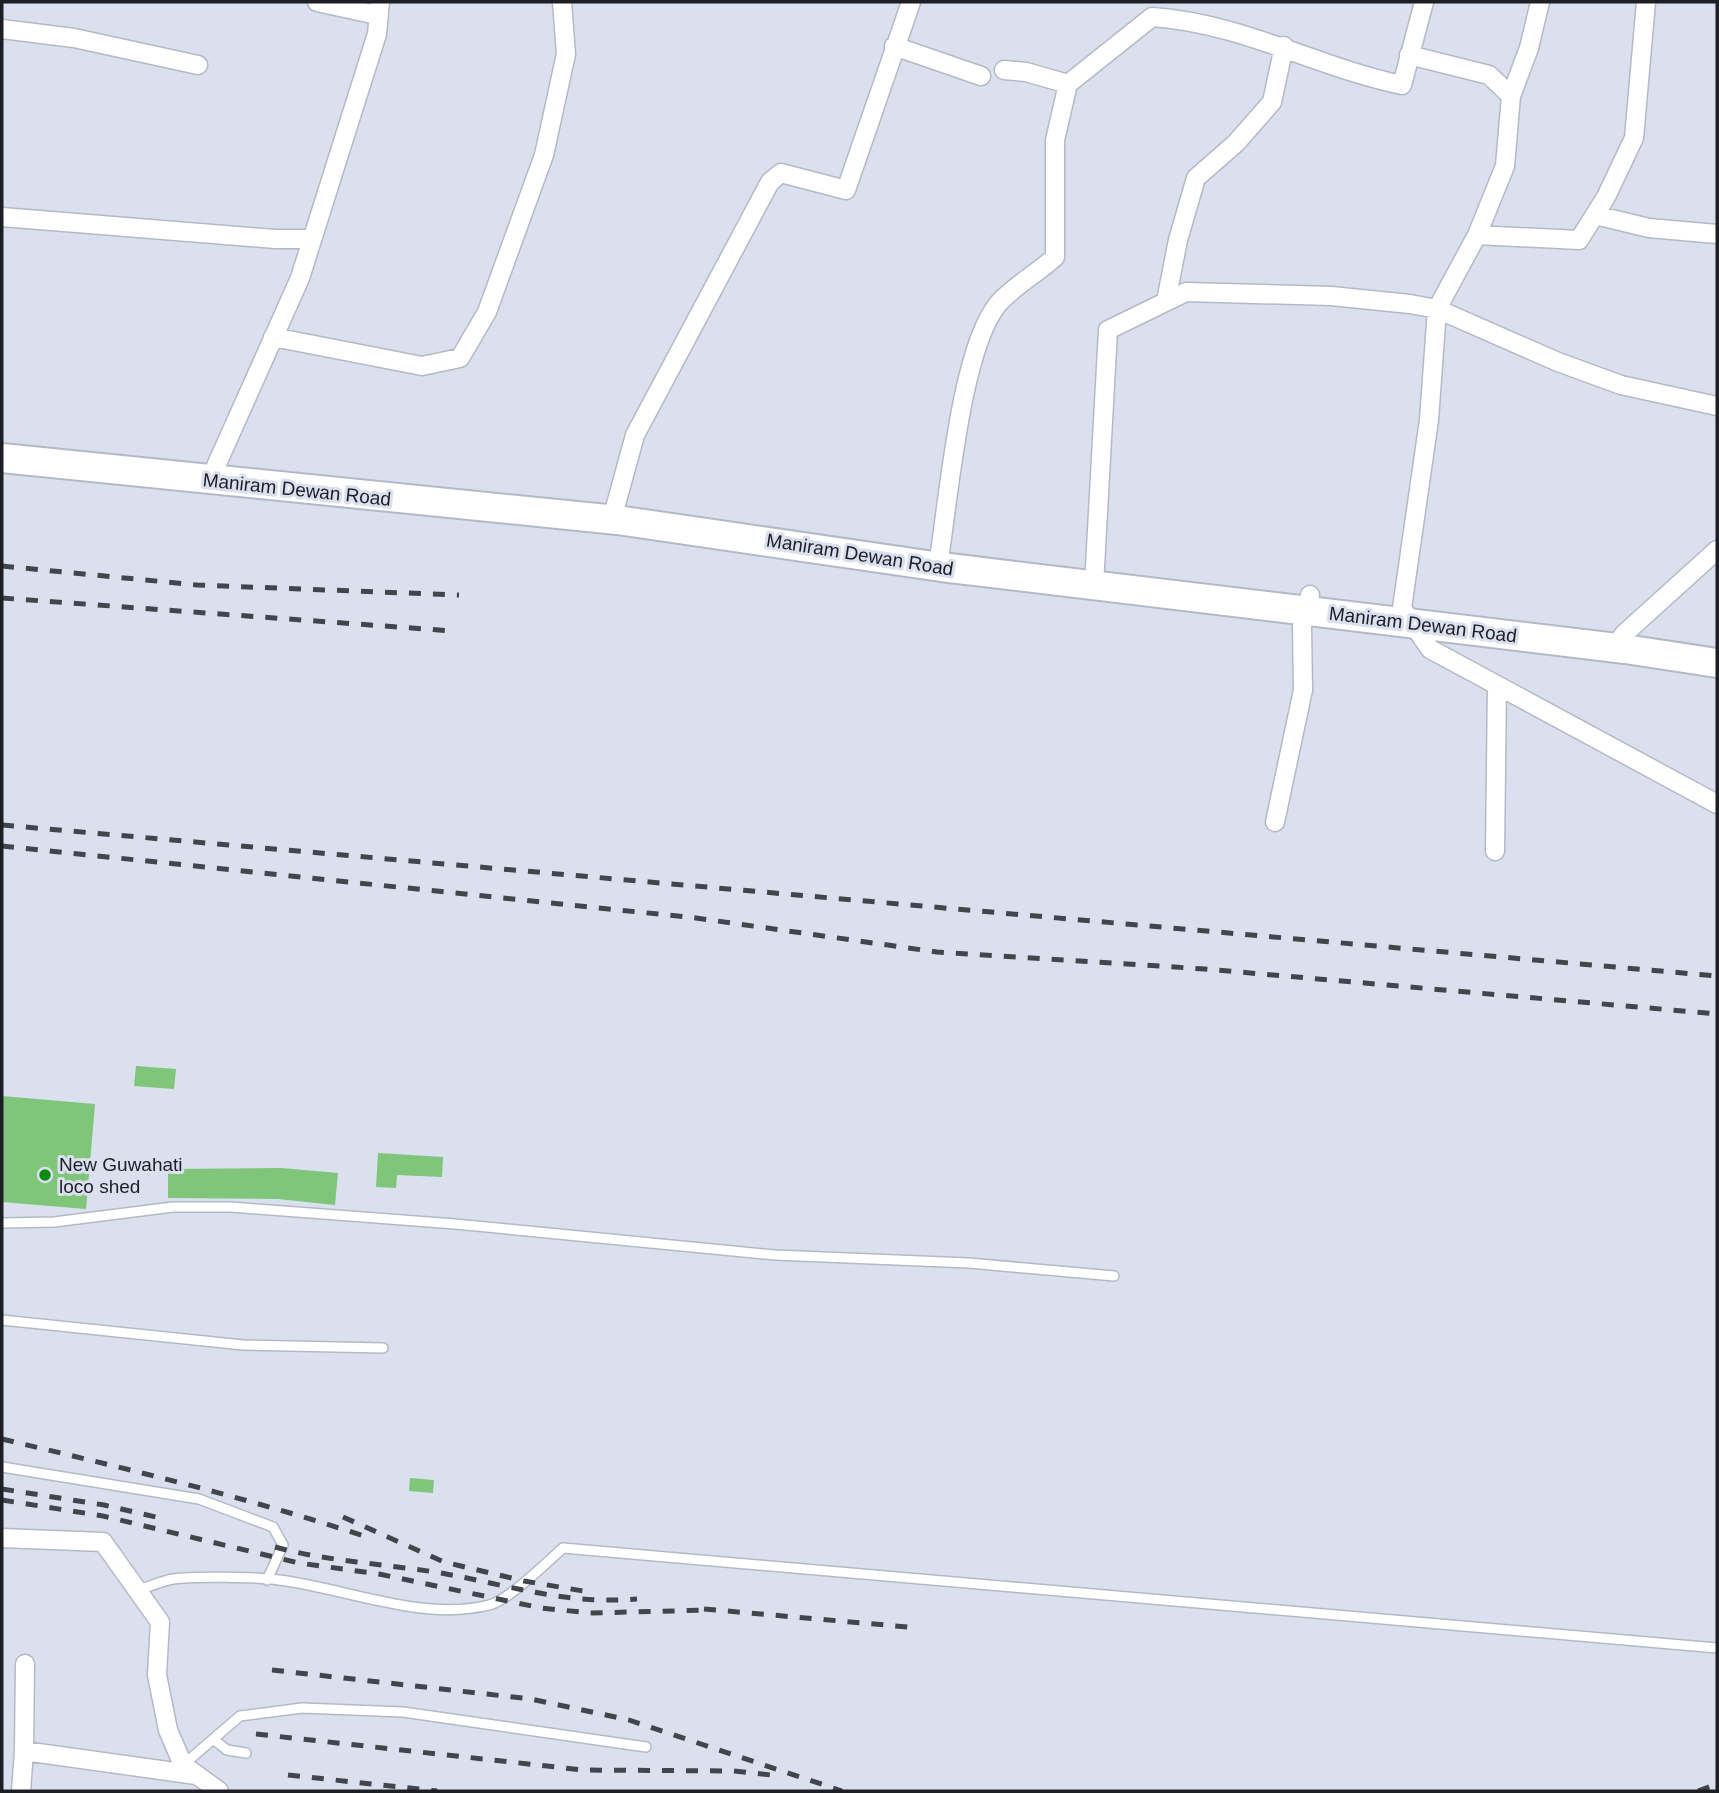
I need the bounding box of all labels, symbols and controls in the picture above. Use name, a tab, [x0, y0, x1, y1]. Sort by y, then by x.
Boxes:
street label: Maniram Dewan Road	[202, 469, 392, 510]
street label: Maniram Dewan Road	[765, 529, 955, 580]
street label: Maniram Dewan Road	[1328, 603, 1518, 646]
place label: New Guwahati loco shed	[59, 1154, 183, 1197]
marker: New Guwahati loco shed	[37, 1167, 53, 1183]

